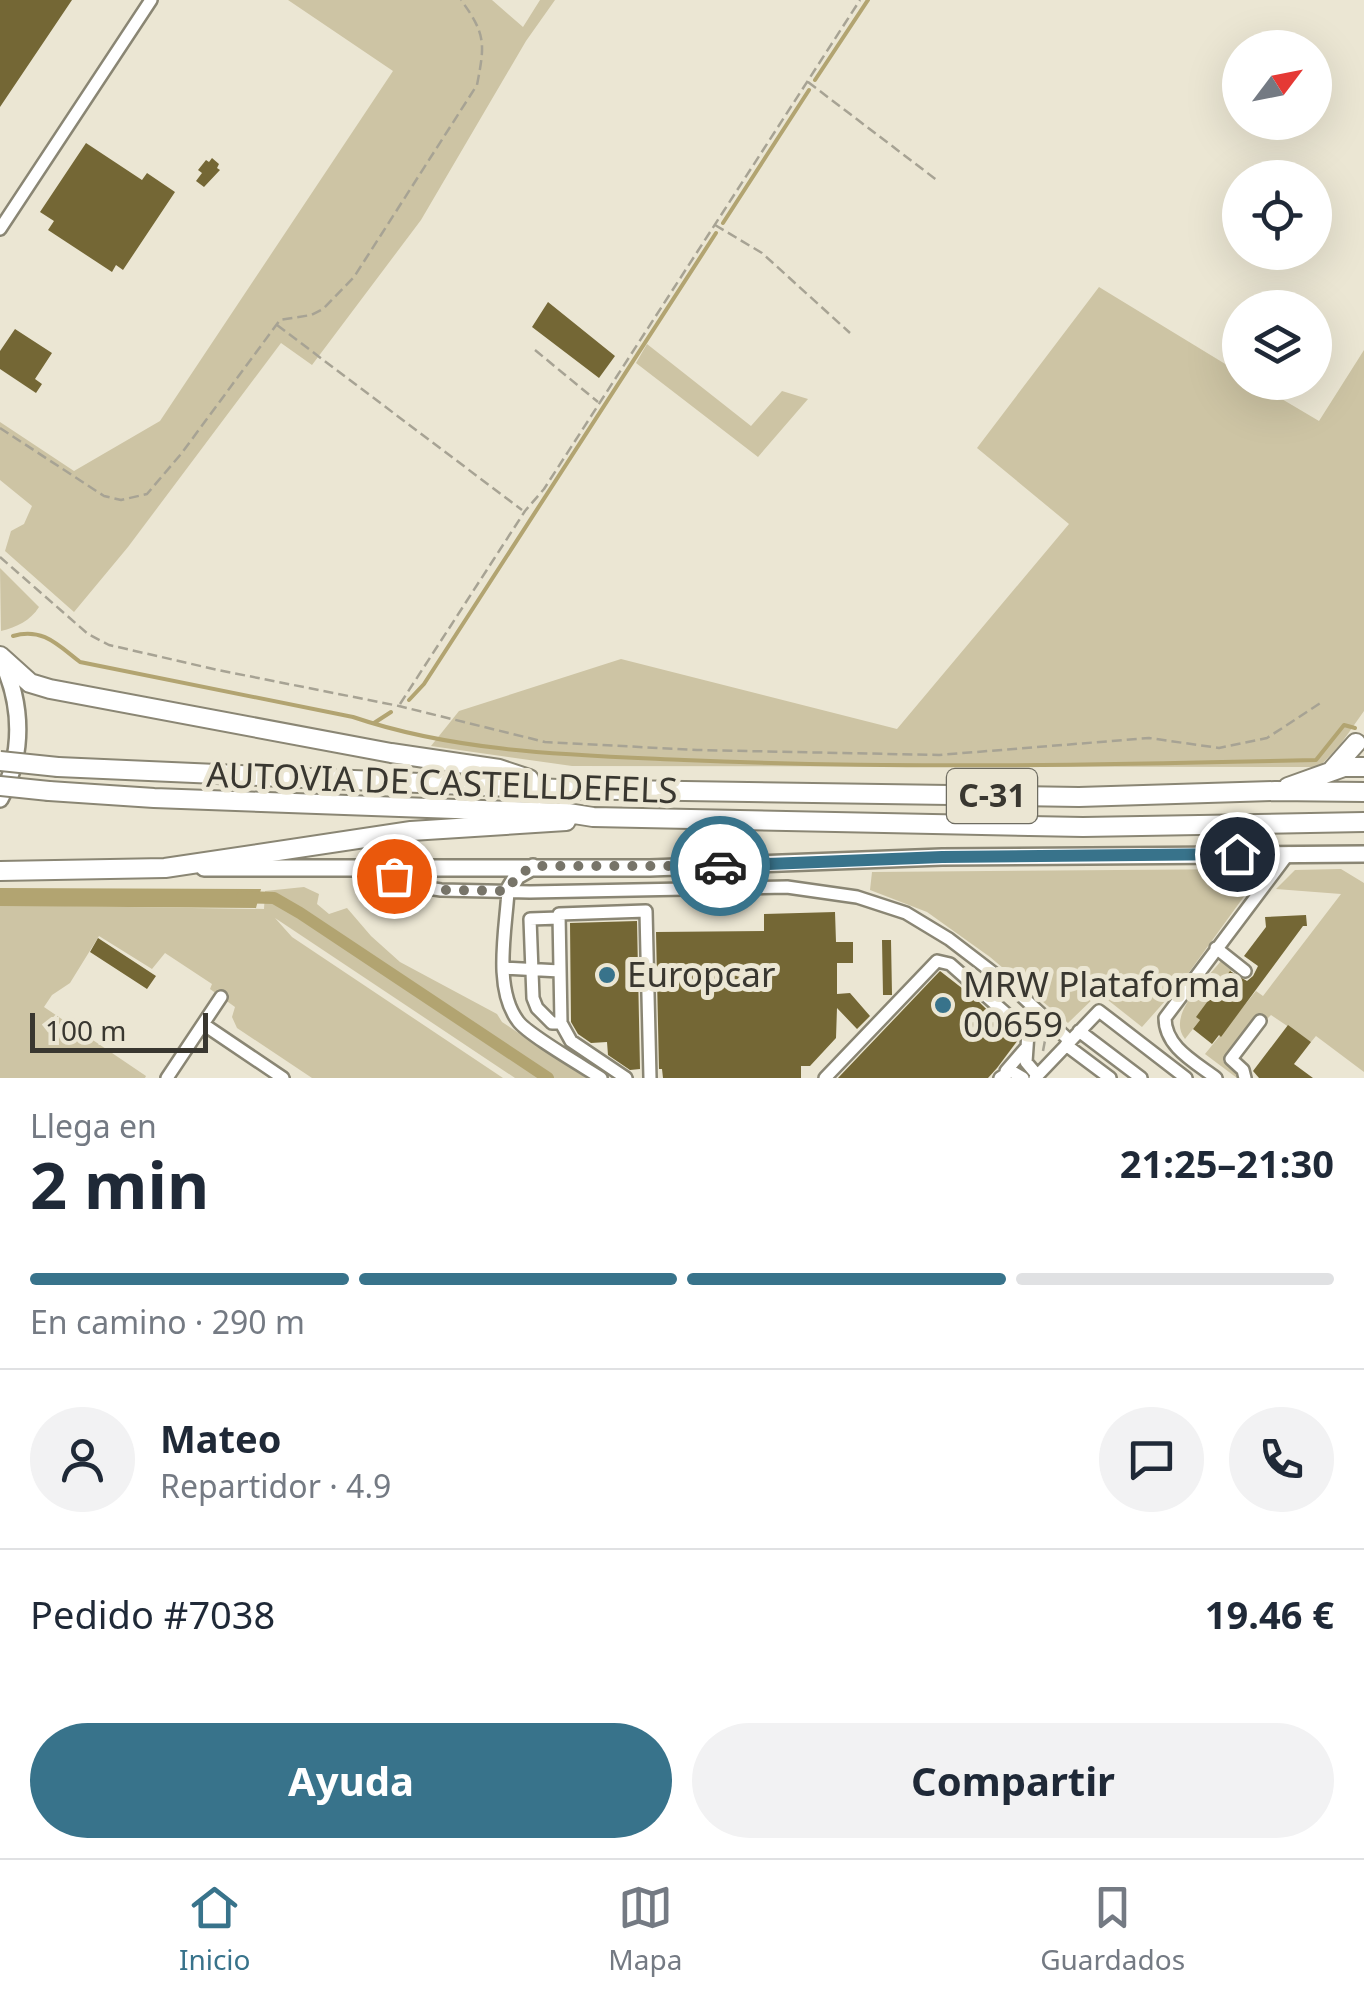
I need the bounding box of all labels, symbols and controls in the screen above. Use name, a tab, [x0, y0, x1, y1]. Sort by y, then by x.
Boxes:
north arrow	[1222, 30, 1332, 140]
map controls	[1222, 30, 1332, 400]
button: locate	[1222, 160, 1332, 270]
button: layers	[1222, 290, 1332, 400]
street label: AUTOVIA DE CASTELLDEFELS	[206, 750, 679, 813]
road number: C-31	[947, 769, 1037, 823]
pin	[1195, 812, 1280, 897]
courier	[670, 816, 770, 916]
icon: home	[1210, 827, 1265, 882]
pin	[352, 834, 437, 919]
icon: car	[693, 839, 748, 894]
icon: bag	[367, 849, 422, 904]
place label: Europcar	[627, 950, 775, 997]
place label: MRW Plataforma 00659	[963, 960, 1240, 1047]
marker: Europcar	[596, 964, 618, 986]
marker: MRW Plataforma 00659	[932, 994, 954, 1016]
scale bar	[30, 1008, 208, 1052]
text: 100 m	[45, 1011, 127, 1049]
text: Llega en	[30, 1104, 157, 1147]
text: 21:25–21:30	[1120, 1137, 1334, 1189]
text: 2 min	[30, 1140, 209, 1228]
text: En camino · 290 m	[30, 1300, 305, 1343]
button: person	[30, 1407, 135, 1512]
button: chat	[1099, 1407, 1204, 1512]
button: phone	[1229, 1407, 1334, 1512]
text: Mateo	[160, 1412, 282, 1464]
text: Repartidor · 4.9	[160, 1464, 391, 1507]
text: Pedido #7038	[30, 1588, 275, 1640]
text: 19.46 €	[1205, 1588, 1334, 1640]
button: Ayuda	[30, 1723, 672, 1838]
button: Compartir	[692, 1723, 1334, 1838]
tab: Inicio	[179, 1880, 251, 1978]
tab: Mapa	[608, 1880, 682, 1978]
tab: Guardados	[1040, 1880, 1185, 1978]

